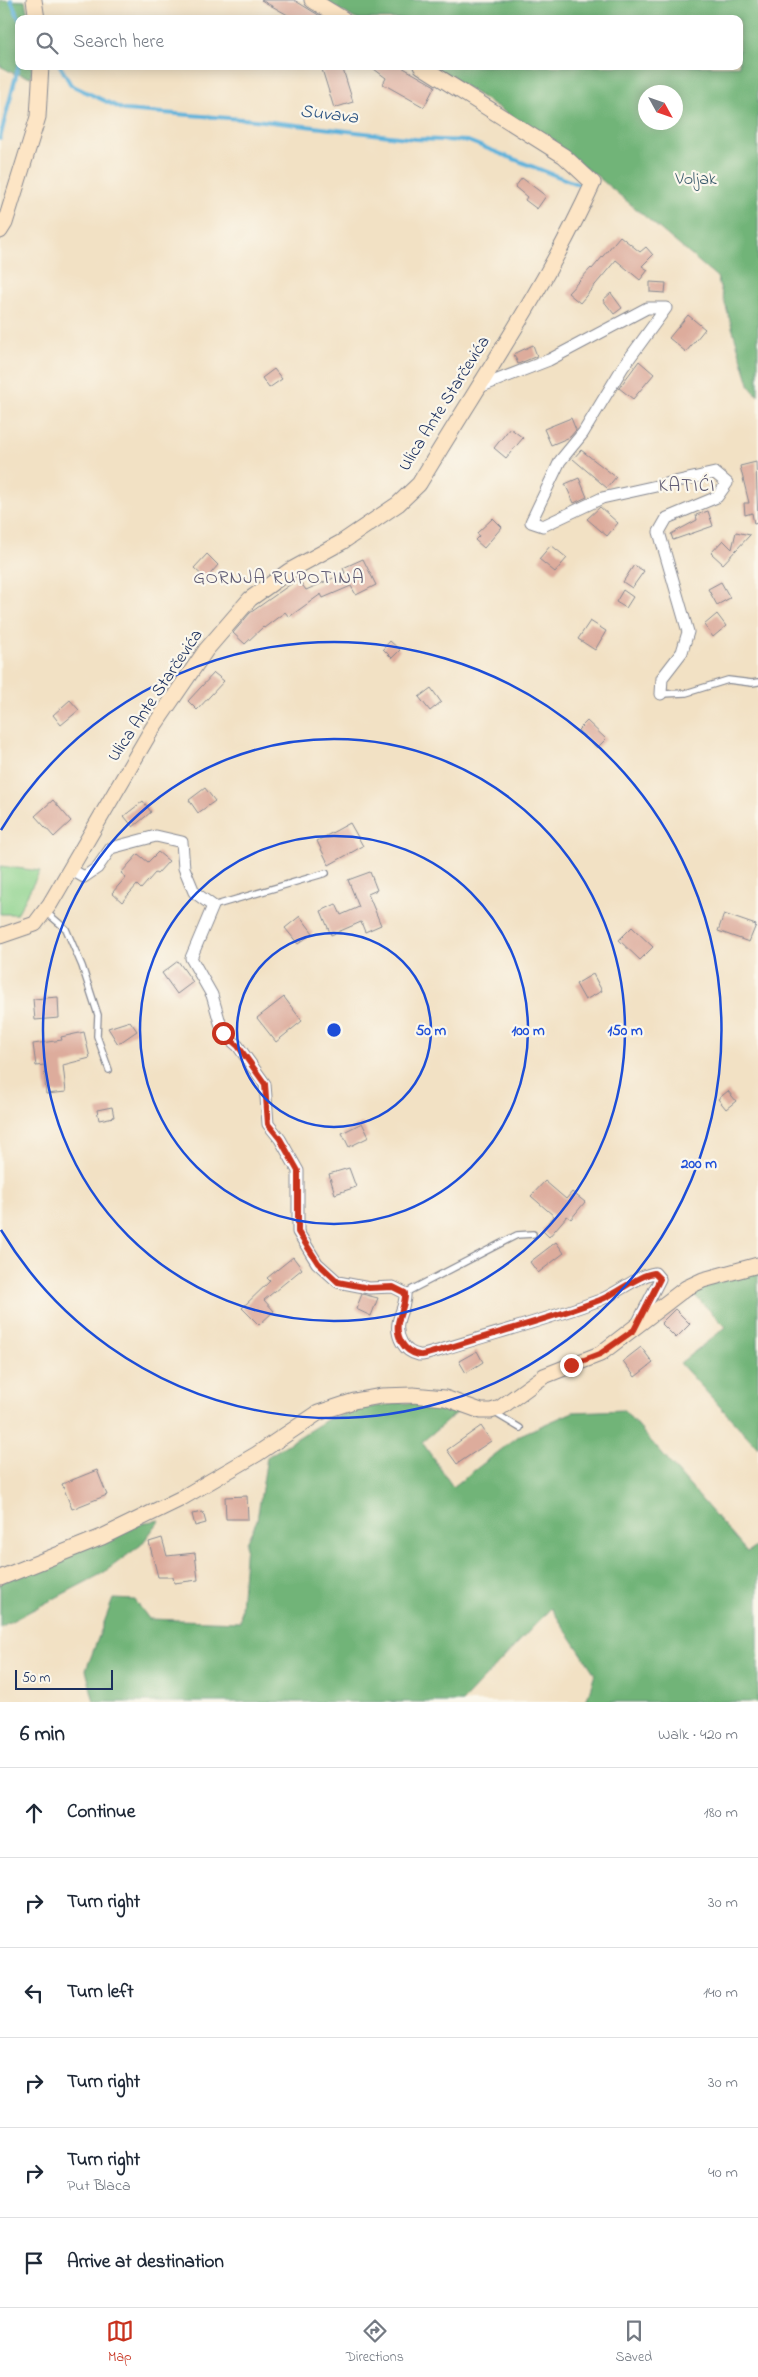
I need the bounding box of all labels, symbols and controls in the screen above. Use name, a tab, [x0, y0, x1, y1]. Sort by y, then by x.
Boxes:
search box	[15, 15, 743, 70]
icon: search	[33, 29, 61, 57]
text: Search here	[73, 29, 164, 56]
north arrow	[638, 85, 683, 130]
water label: Suvava	[298, 98, 360, 132]
park label: Voljak	[674, 167, 717, 193]
street label: Ulica Ante Starčevića	[393, 331, 497, 477]
district label: KATIĆI	[658, 473, 716, 500]
district label: GORNJA RUPOTINA	[193, 565, 365, 592]
street label: Ulica Ante Starčevića	[102, 624, 210, 768]
text: 50 m	[416, 1020, 447, 1042]
text: 100 m	[511, 1020, 545, 1042]
text: 150 m	[607, 1020, 643, 1042]
centre of rings	[325, 1021, 343, 1039]
route start	[212, 1022, 235, 1045]
text: 200 m	[680, 1153, 717, 1175]
route end	[560, 1354, 583, 1377]
scale bar	[15, 1667, 112, 1690]
text: 50 m	[22, 1668, 50, 1689]
text: 6 min	[20, 1720, 65, 1750]
text: Walk · 420 m	[658, 1723, 738, 1747]
icon: ahead	[20, 1799, 48, 1827]
text: Continue	[67, 1799, 135, 1826]
text: 180 m	[704, 1801, 738, 1825]
icon: right	[20, 1889, 48, 1917]
text: Turn right	[67, 1889, 140, 1916]
text: 30 m	[708, 1891, 738, 1915]
icon: left	[20, 1979, 48, 2007]
text: Turn left	[67, 1979, 134, 2006]
text: 140 m	[703, 1981, 738, 2005]
icon: right	[20, 2069, 48, 2097]
text: Turn right	[67, 2069, 140, 2096]
text: 30 m	[708, 2071, 738, 2095]
text: Turn right	[67, 2147, 140, 2174]
icon: right	[20, 2159, 48, 2187]
text: 40 m	[708, 2161, 738, 2185]
text: Put Blaca	[67, 2174, 131, 2198]
icon: arrive	[20, 2249, 48, 2277]
text: Arrive at destination	[67, 2249, 224, 2276]
tab: Map	[106, 2317, 134, 2368]
tab: Directions	[346, 2317, 404, 2368]
tab: Saved	[616, 2317, 652, 2368]

